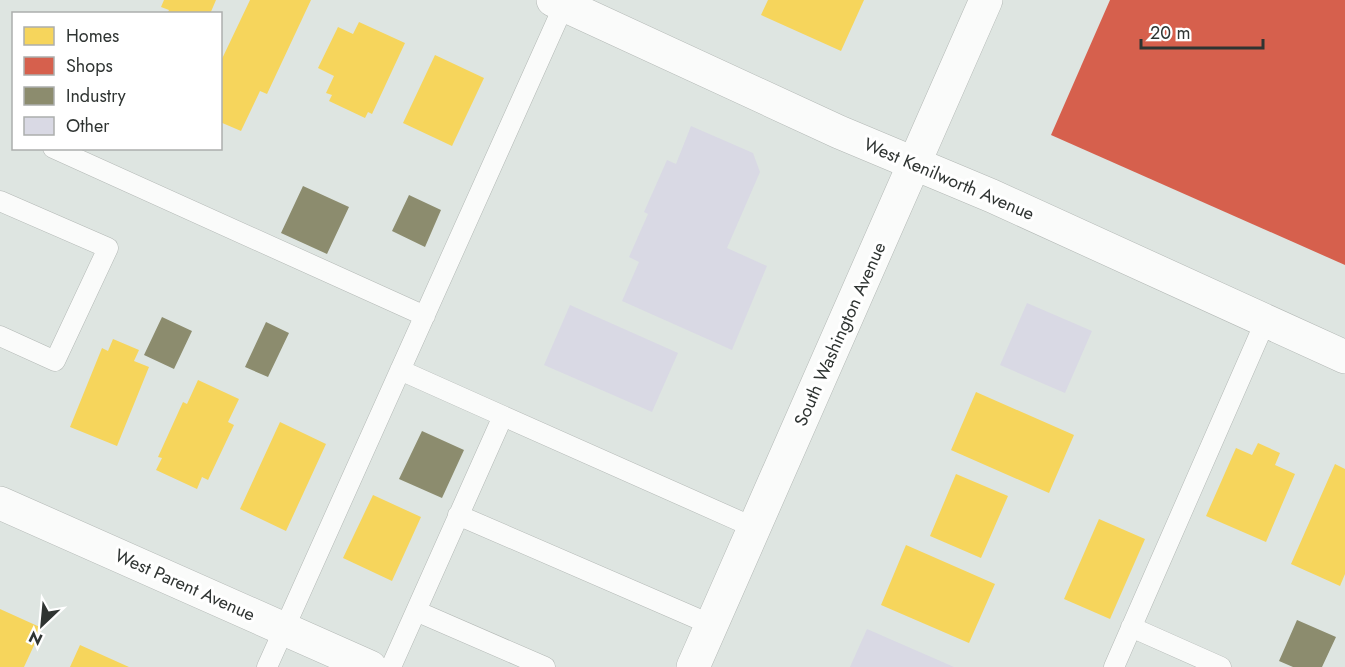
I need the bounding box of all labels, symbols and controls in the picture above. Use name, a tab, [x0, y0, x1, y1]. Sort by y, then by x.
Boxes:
legend	[12, 12, 222, 150]
scale bar	[1141, 12, 1262, 50]
text: 20 m	[1150, 20, 1190, 46]
text: Homes	[66, 23, 119, 49]
text: Shops	[66, 53, 113, 79]
text: Industry	[66, 83, 126, 109]
text: Other	[66, 113, 110, 139]
street label: West Kenilworth Avenue	[860, 131, 1038, 227]
street label: South Washington Avenue	[788, 238, 892, 430]
street label: West Parent Avenue	[111, 542, 259, 628]
north arrow	[12, 595, 72, 655]
text: N	[25, 625, 46, 651]

